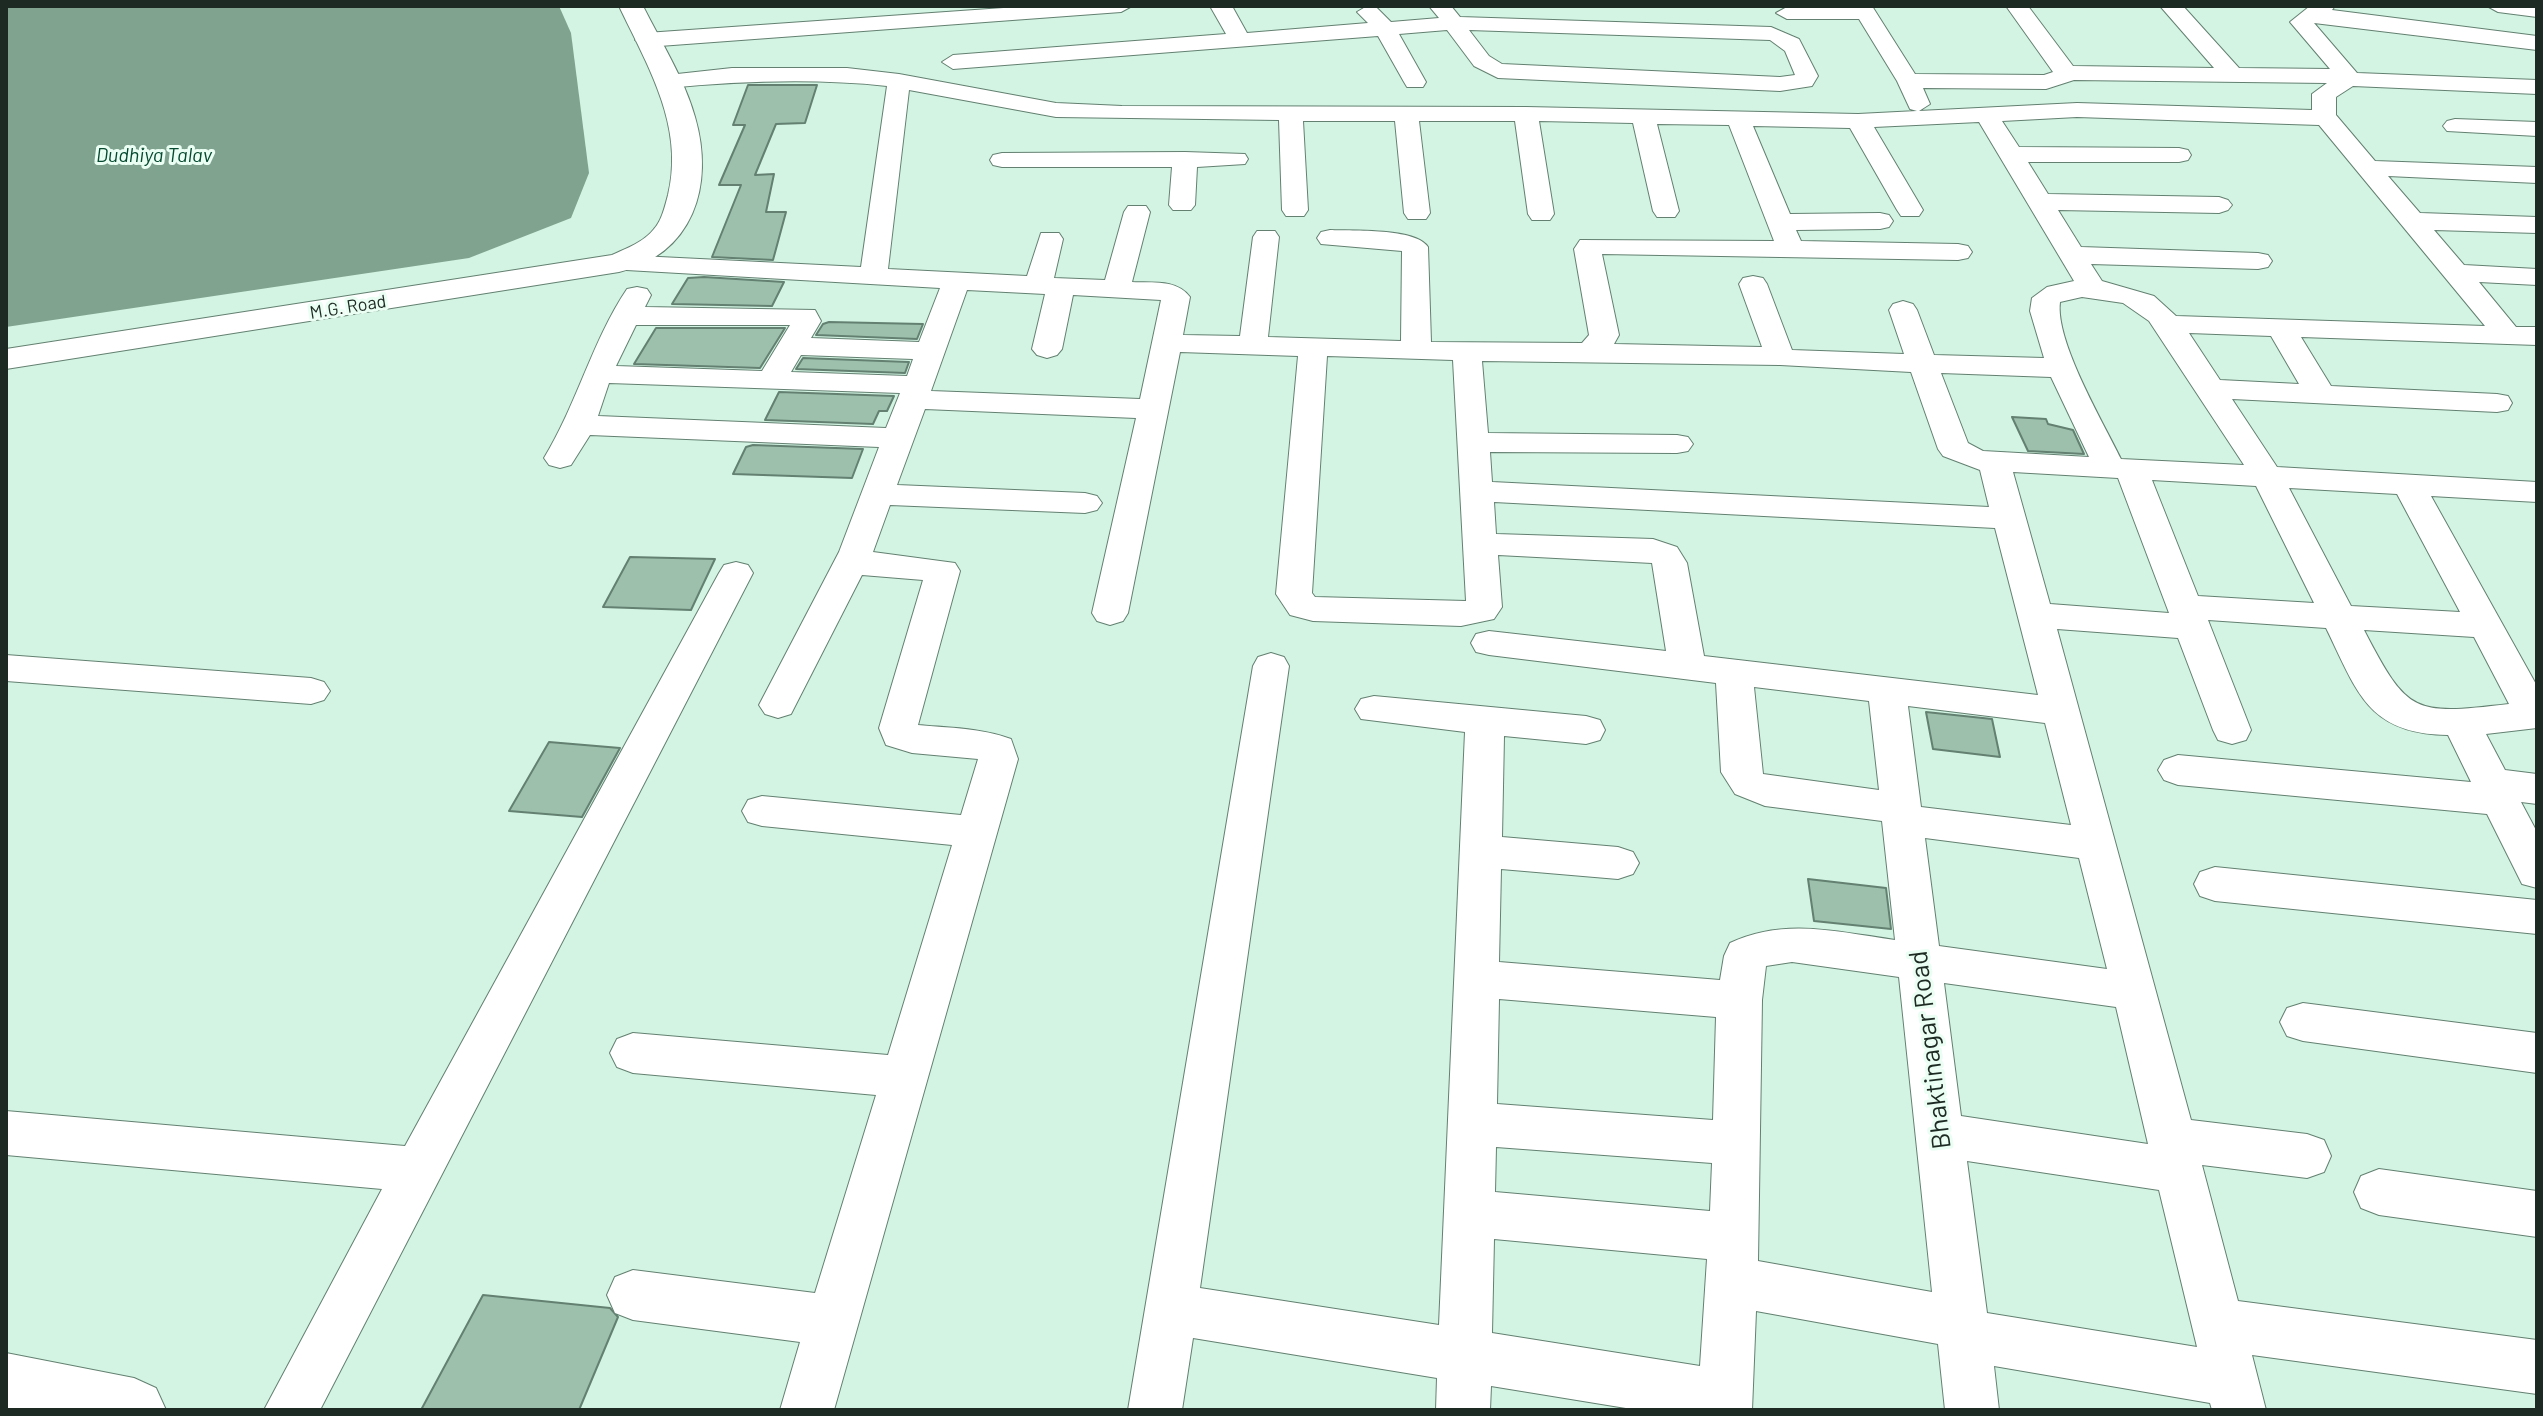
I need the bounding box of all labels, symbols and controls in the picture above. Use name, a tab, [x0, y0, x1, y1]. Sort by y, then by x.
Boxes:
water label: Dudhiya Talav	[96, 143, 212, 167]
street label: M.G. Road	[308, 290, 388, 324]
street label: Bhaktinagar Road	[1902, 949, 1958, 1151]

